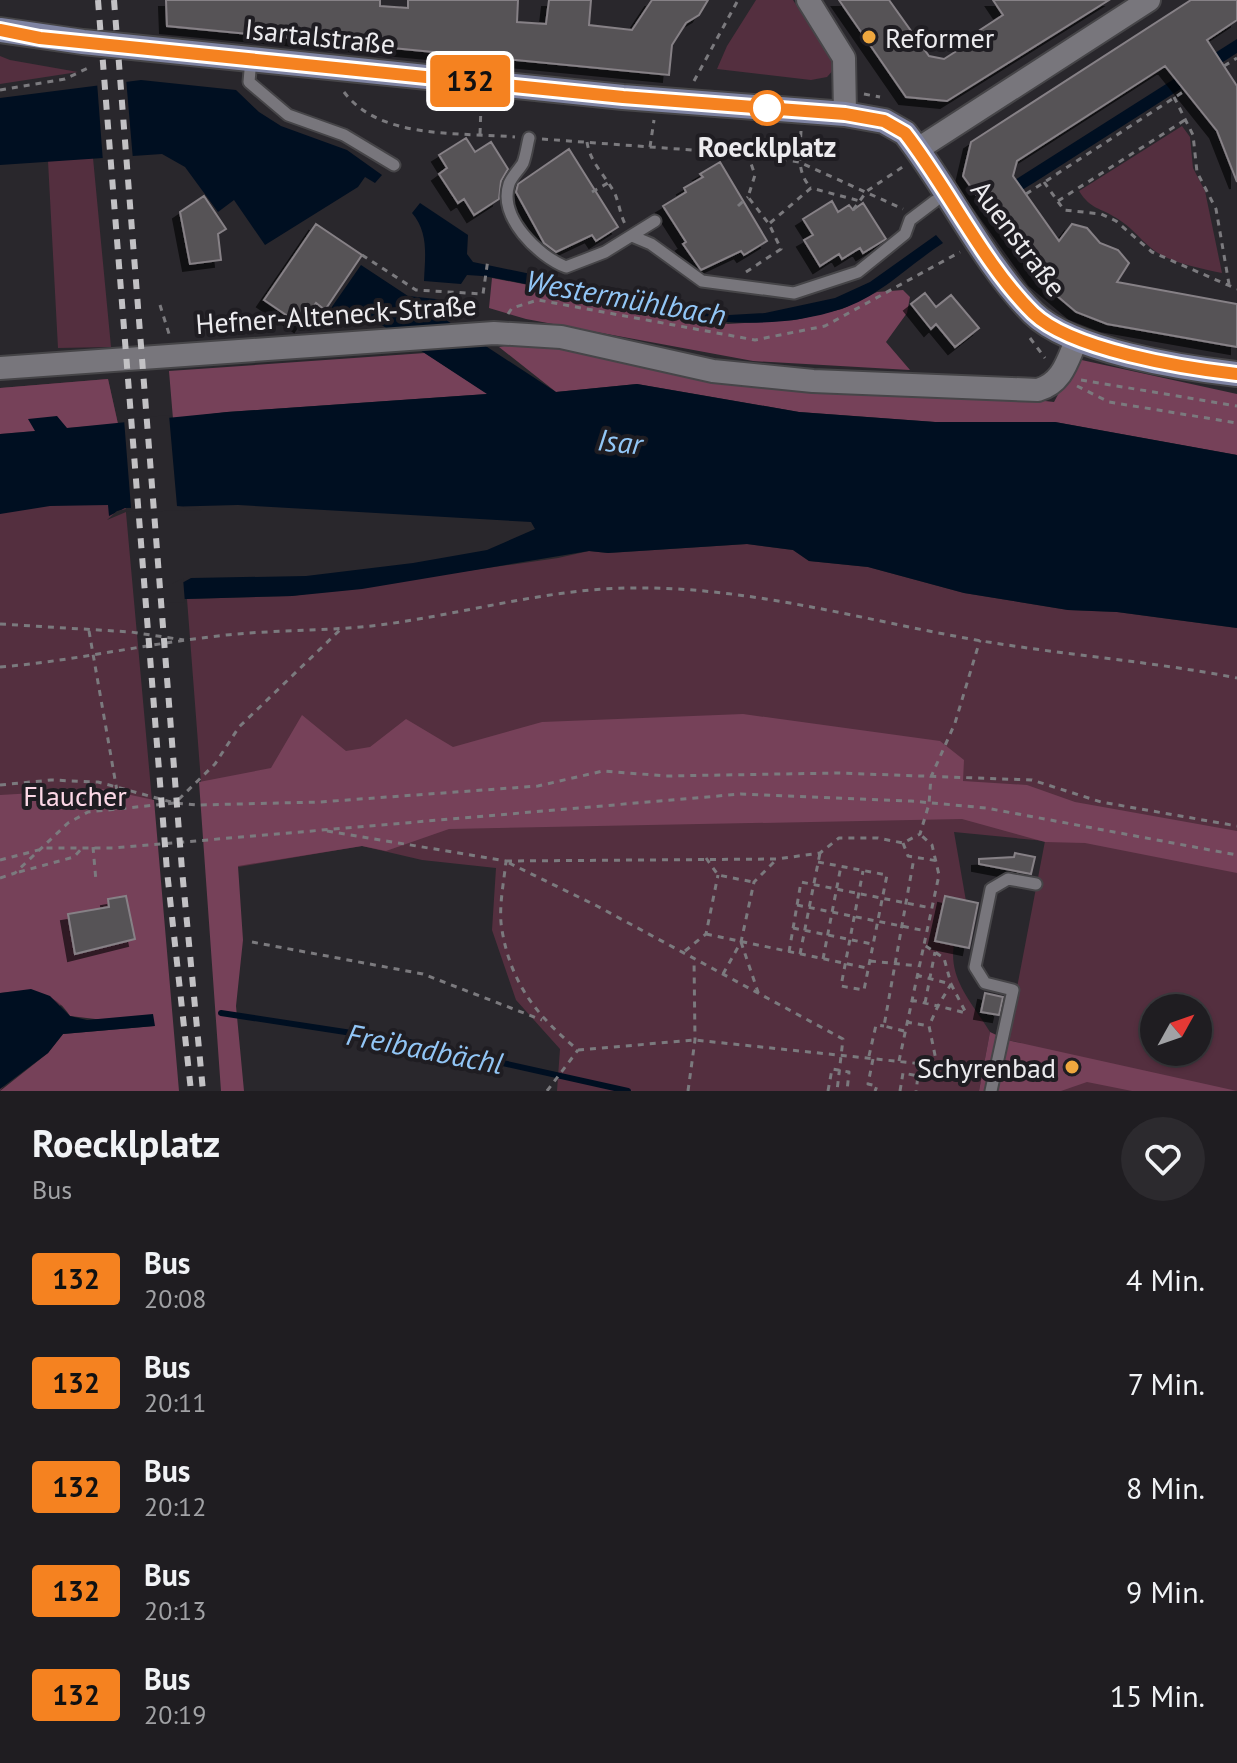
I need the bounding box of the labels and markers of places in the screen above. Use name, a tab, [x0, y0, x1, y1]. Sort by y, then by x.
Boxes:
place label: Reformer	[885, 19, 995, 56]
marker: Reformer	[860, 28, 878, 46]
marker: Roecklplatz	[750, 91, 784, 125]
place label: Roecklplatz	[698, 128, 836, 165]
place label: Schyrenbad	[917, 1049, 1056, 1086]
marker: Schyrenbad	[1063, 1058, 1081, 1076]

